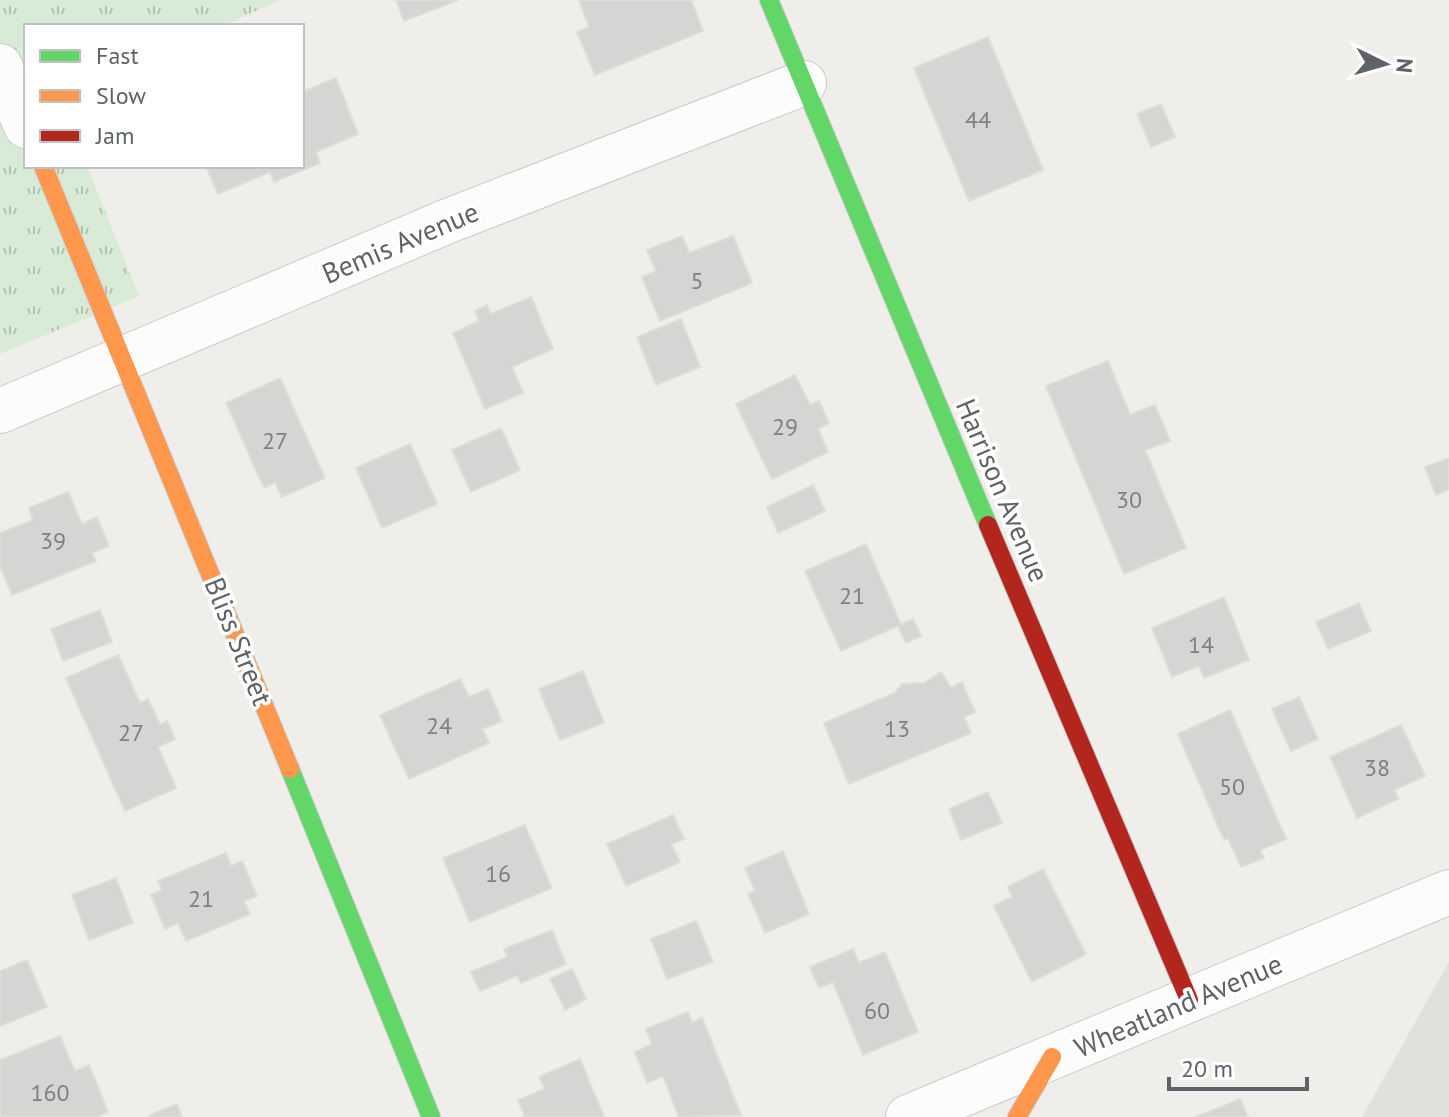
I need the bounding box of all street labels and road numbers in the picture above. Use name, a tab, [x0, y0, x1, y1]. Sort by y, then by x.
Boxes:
street label: Bemis Avenue	[316, 192, 484, 292]
street label: Harrison Avenue	[948, 393, 1058, 587]
street label: Bliss Street	[197, 572, 282, 711]
street label: Wheatland Avenue	[1068, 944, 1288, 1066]

